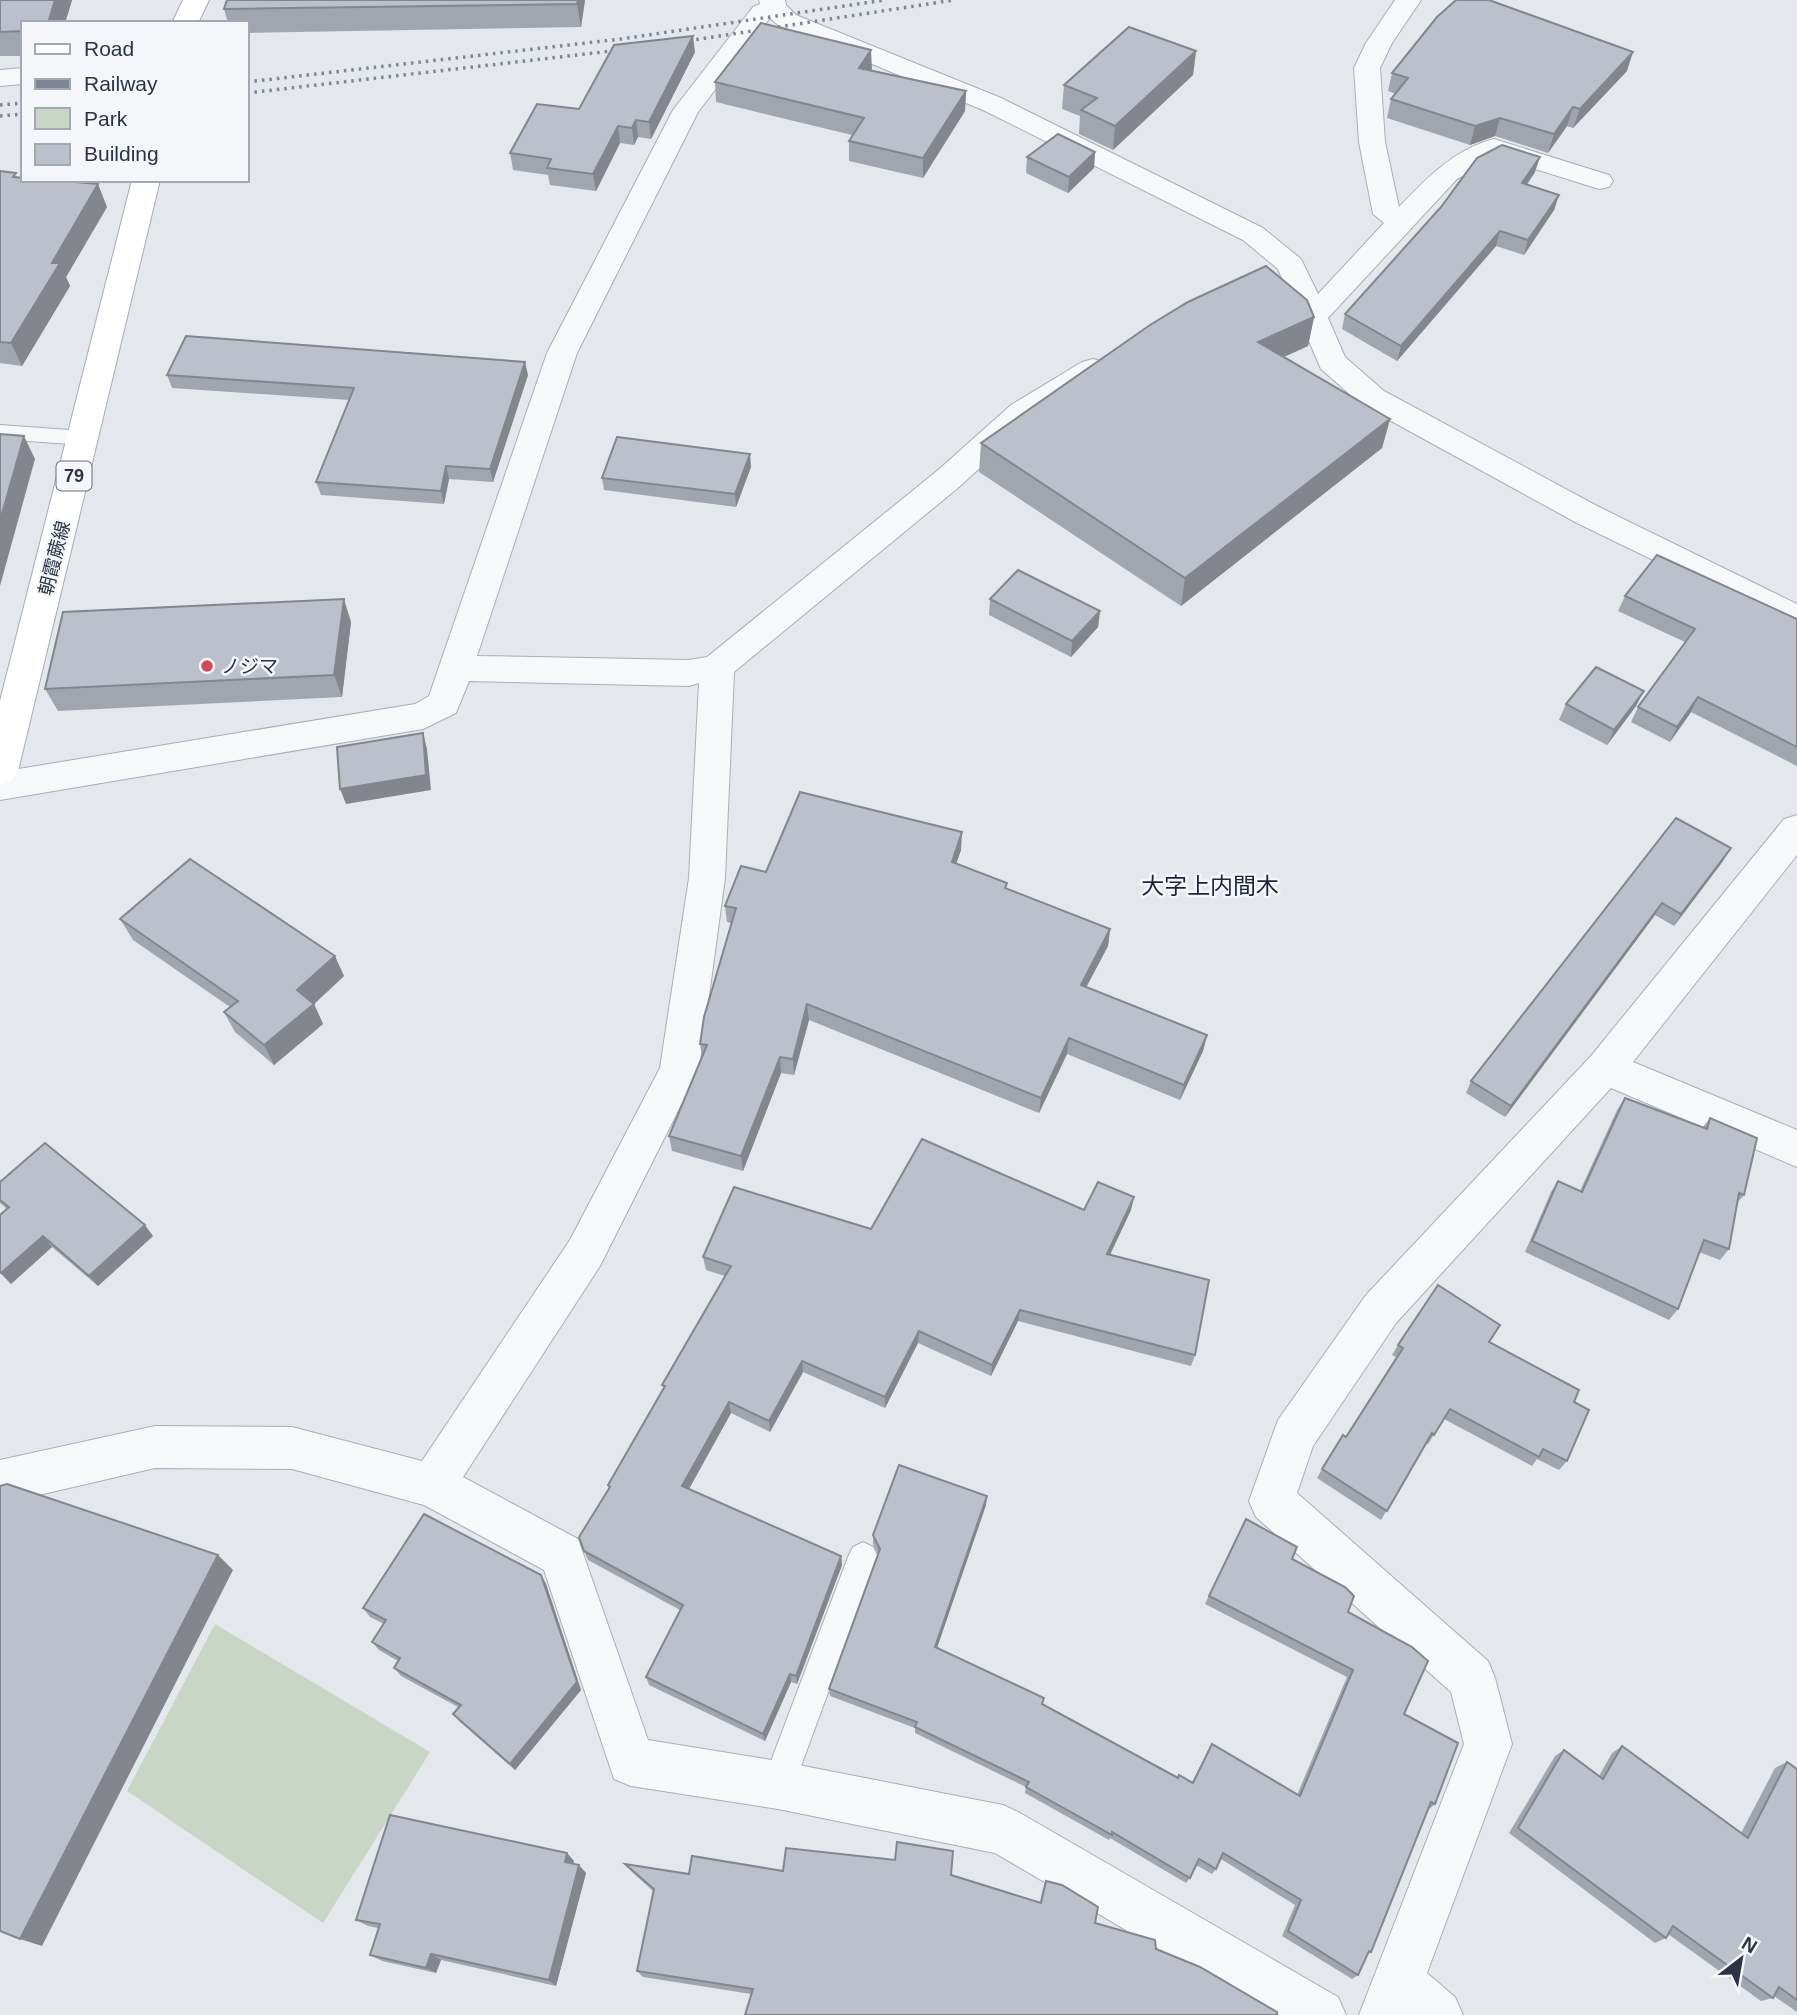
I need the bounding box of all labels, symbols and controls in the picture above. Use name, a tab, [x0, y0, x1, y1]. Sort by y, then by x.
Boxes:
legend	[21, 21, 248, 182]
text: Road	[84, 37, 134, 60]
text: Railway	[84, 72, 158, 95]
text: Park	[84, 107, 128, 130]
text: Building	[84, 142, 159, 165]
road number: 79	[56, 462, 92, 490]
street label: 朝霞蕨線	[35, 519, 74, 598]
place label: ノジマ	[221, 656, 278, 677]
marker: ノジマ	[199, 658, 215, 674]
district label: 大字上内間木	[1141, 873, 1279, 899]
north arrow	[1706, 1924, 1776, 1994]
text: N	[1738, 1932, 1761, 1957]

